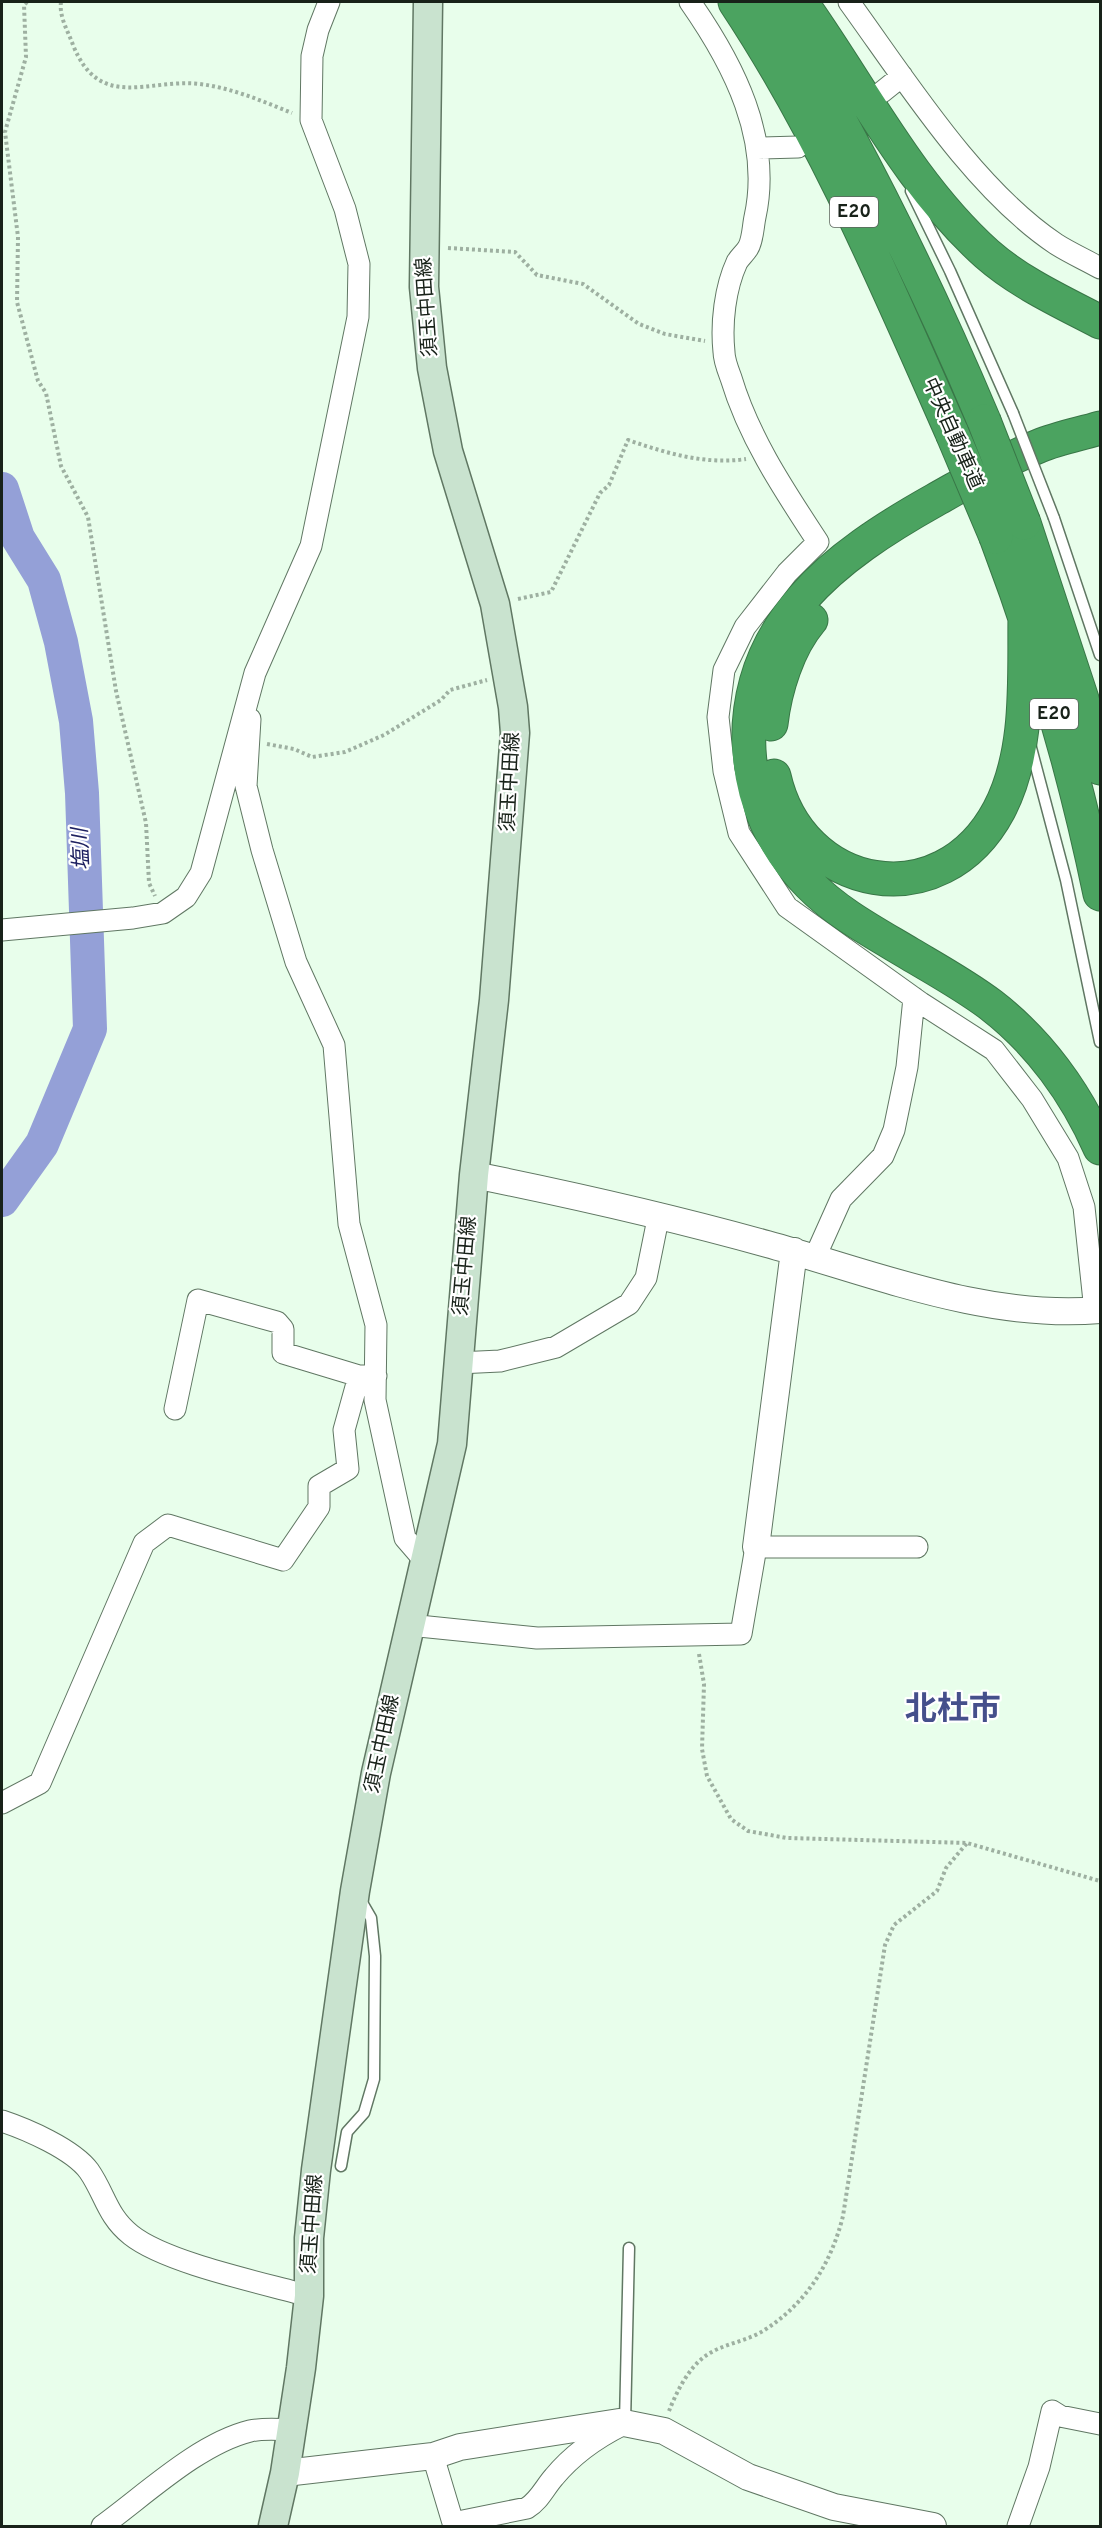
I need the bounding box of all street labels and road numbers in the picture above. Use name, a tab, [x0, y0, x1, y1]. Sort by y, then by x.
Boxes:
road number: E20	[830, 197, 878, 227]
street label: 須玉中田線	[412, 256, 444, 358]
street label: 中央自動車道	[916, 374, 988, 494]
road number: E20	[1030, 699, 1078, 729]
street label: 須玉中田線	[495, 731, 527, 833]
street label: 須玉中田線	[449, 1215, 483, 1317]
street label: 須玉中田線	[360, 1692, 406, 1796]
street label: 須玉中田線	[297, 2173, 329, 2275]

